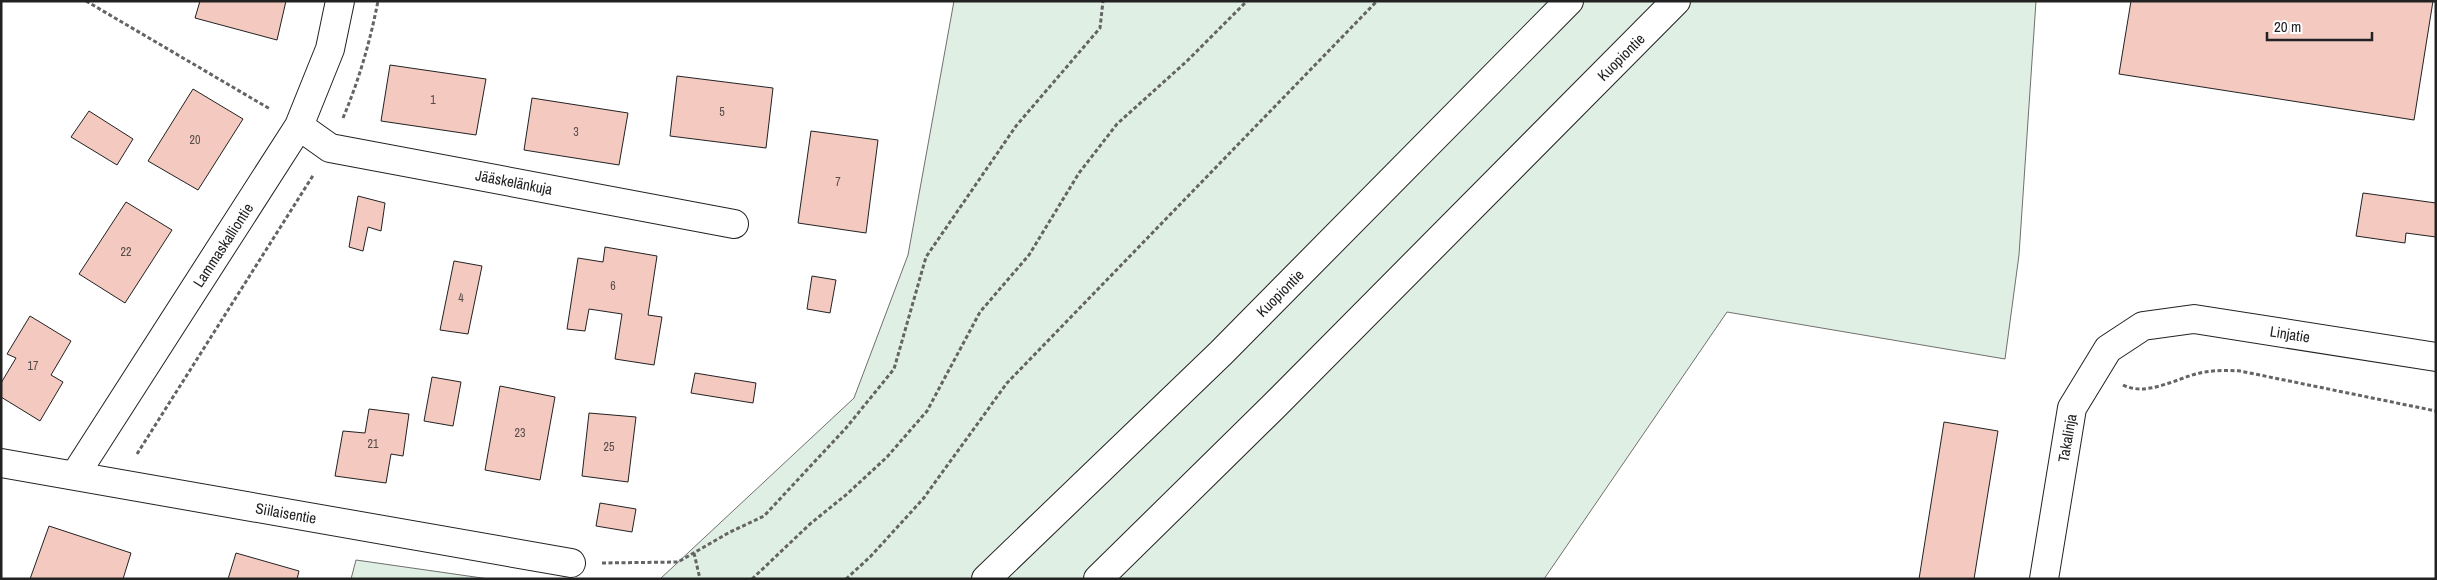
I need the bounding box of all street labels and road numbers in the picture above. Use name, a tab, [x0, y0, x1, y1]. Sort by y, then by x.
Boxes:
street label: Kuopiontie	[1593, 28, 1650, 85]
street label: Jääskelänkuja	[474, 164, 554, 200]
street label: Lammaskalliontie	[188, 199, 258, 291]
street label: Kuopiontie	[1252, 264, 1309, 321]
street label: Linjatie	[2268, 320, 2312, 348]
street label: Takalinja	[2052, 412, 2082, 464]
street label: Siilaisentie	[254, 497, 318, 529]

